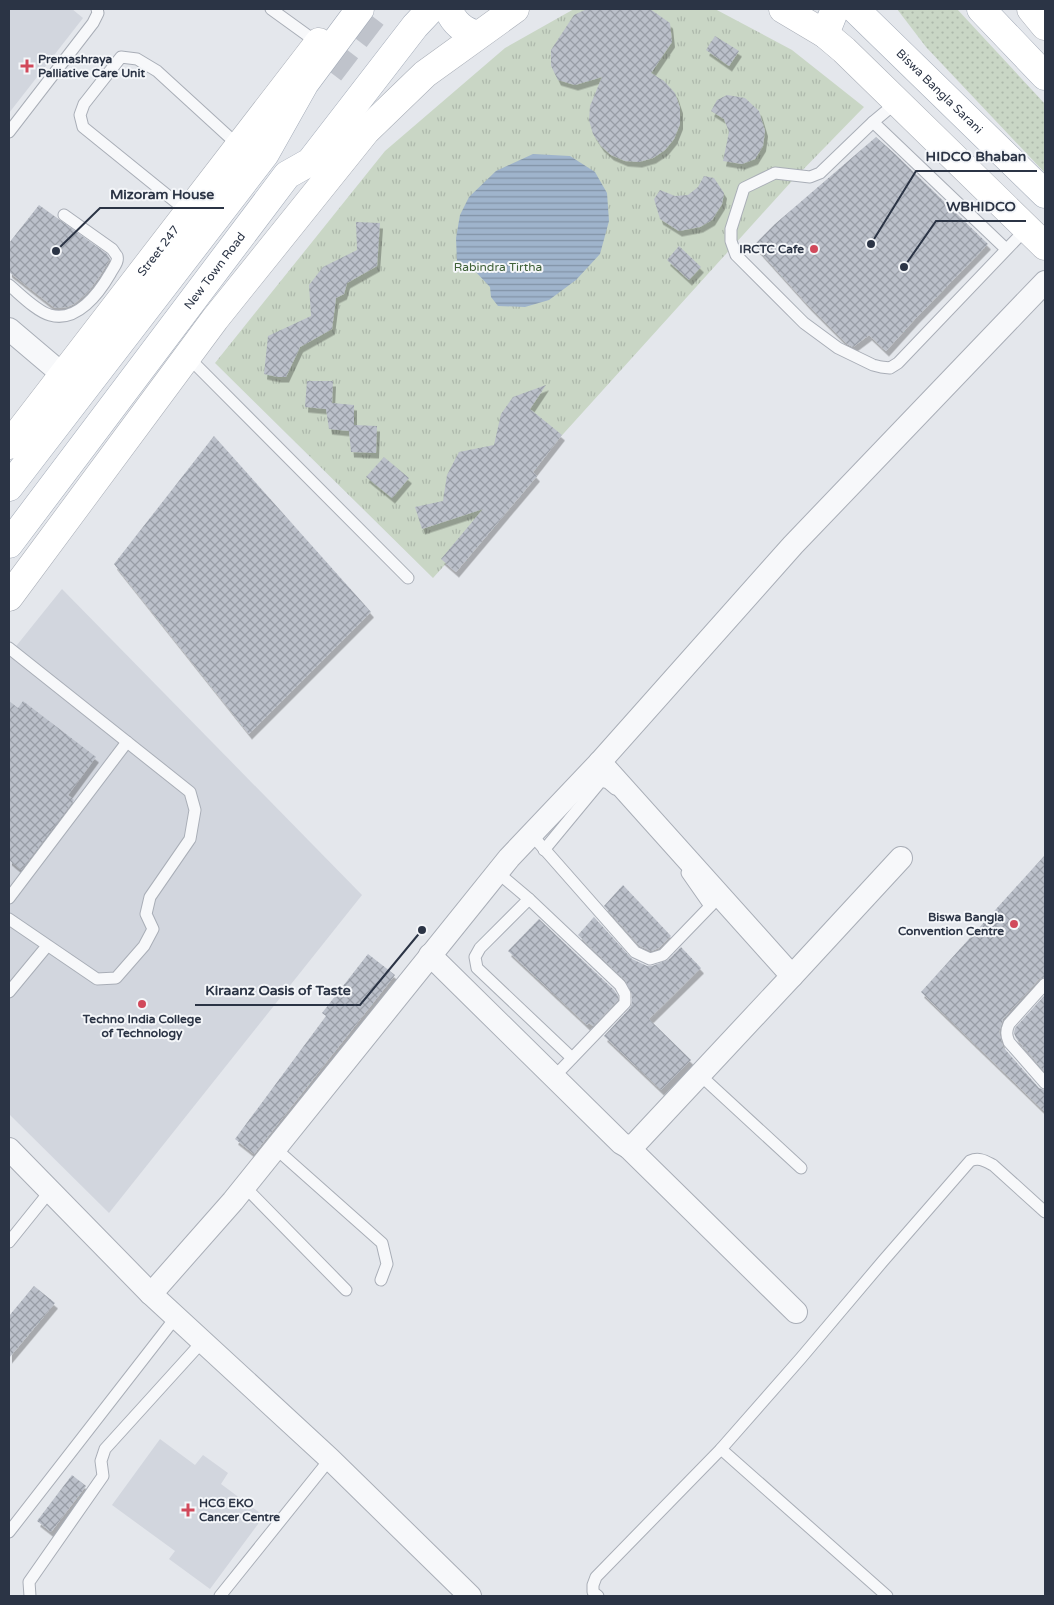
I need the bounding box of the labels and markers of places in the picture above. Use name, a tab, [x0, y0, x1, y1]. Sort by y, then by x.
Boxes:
place label: Premashraya Palliative Care Unit	[38, 52, 145, 80]
marker: Premashraya Palliative Care Unit	[20, 59, 34, 73]
callout: HIDCO Bhaban	[916, 142, 1037, 171]
callout: Mizoram House	[100, 179, 224, 208]
callout: WBHIDCO	[936, 192, 1026, 221]
place label: IRCTC Cafe	[739, 242, 804, 256]
marker: IRCTC Cafe	[808, 243, 820, 255]
place label: Biswa Bangla Convention Centre	[898, 910, 1004, 938]
marker: Biswa Bangla Convention Centre	[1008, 918, 1020, 930]
callout: Kiraanz Oasis of Taste	[195, 976, 360, 1005]
marker: Techno India College of Technology	[136, 998, 148, 1010]
place label: Techno India College of Technology	[82, 1012, 201, 1041]
place label: HCG EKO Cancer Centre	[199, 1496, 280, 1524]
marker: HCG EKO Cancer Centre	[181, 1503, 195, 1517]

